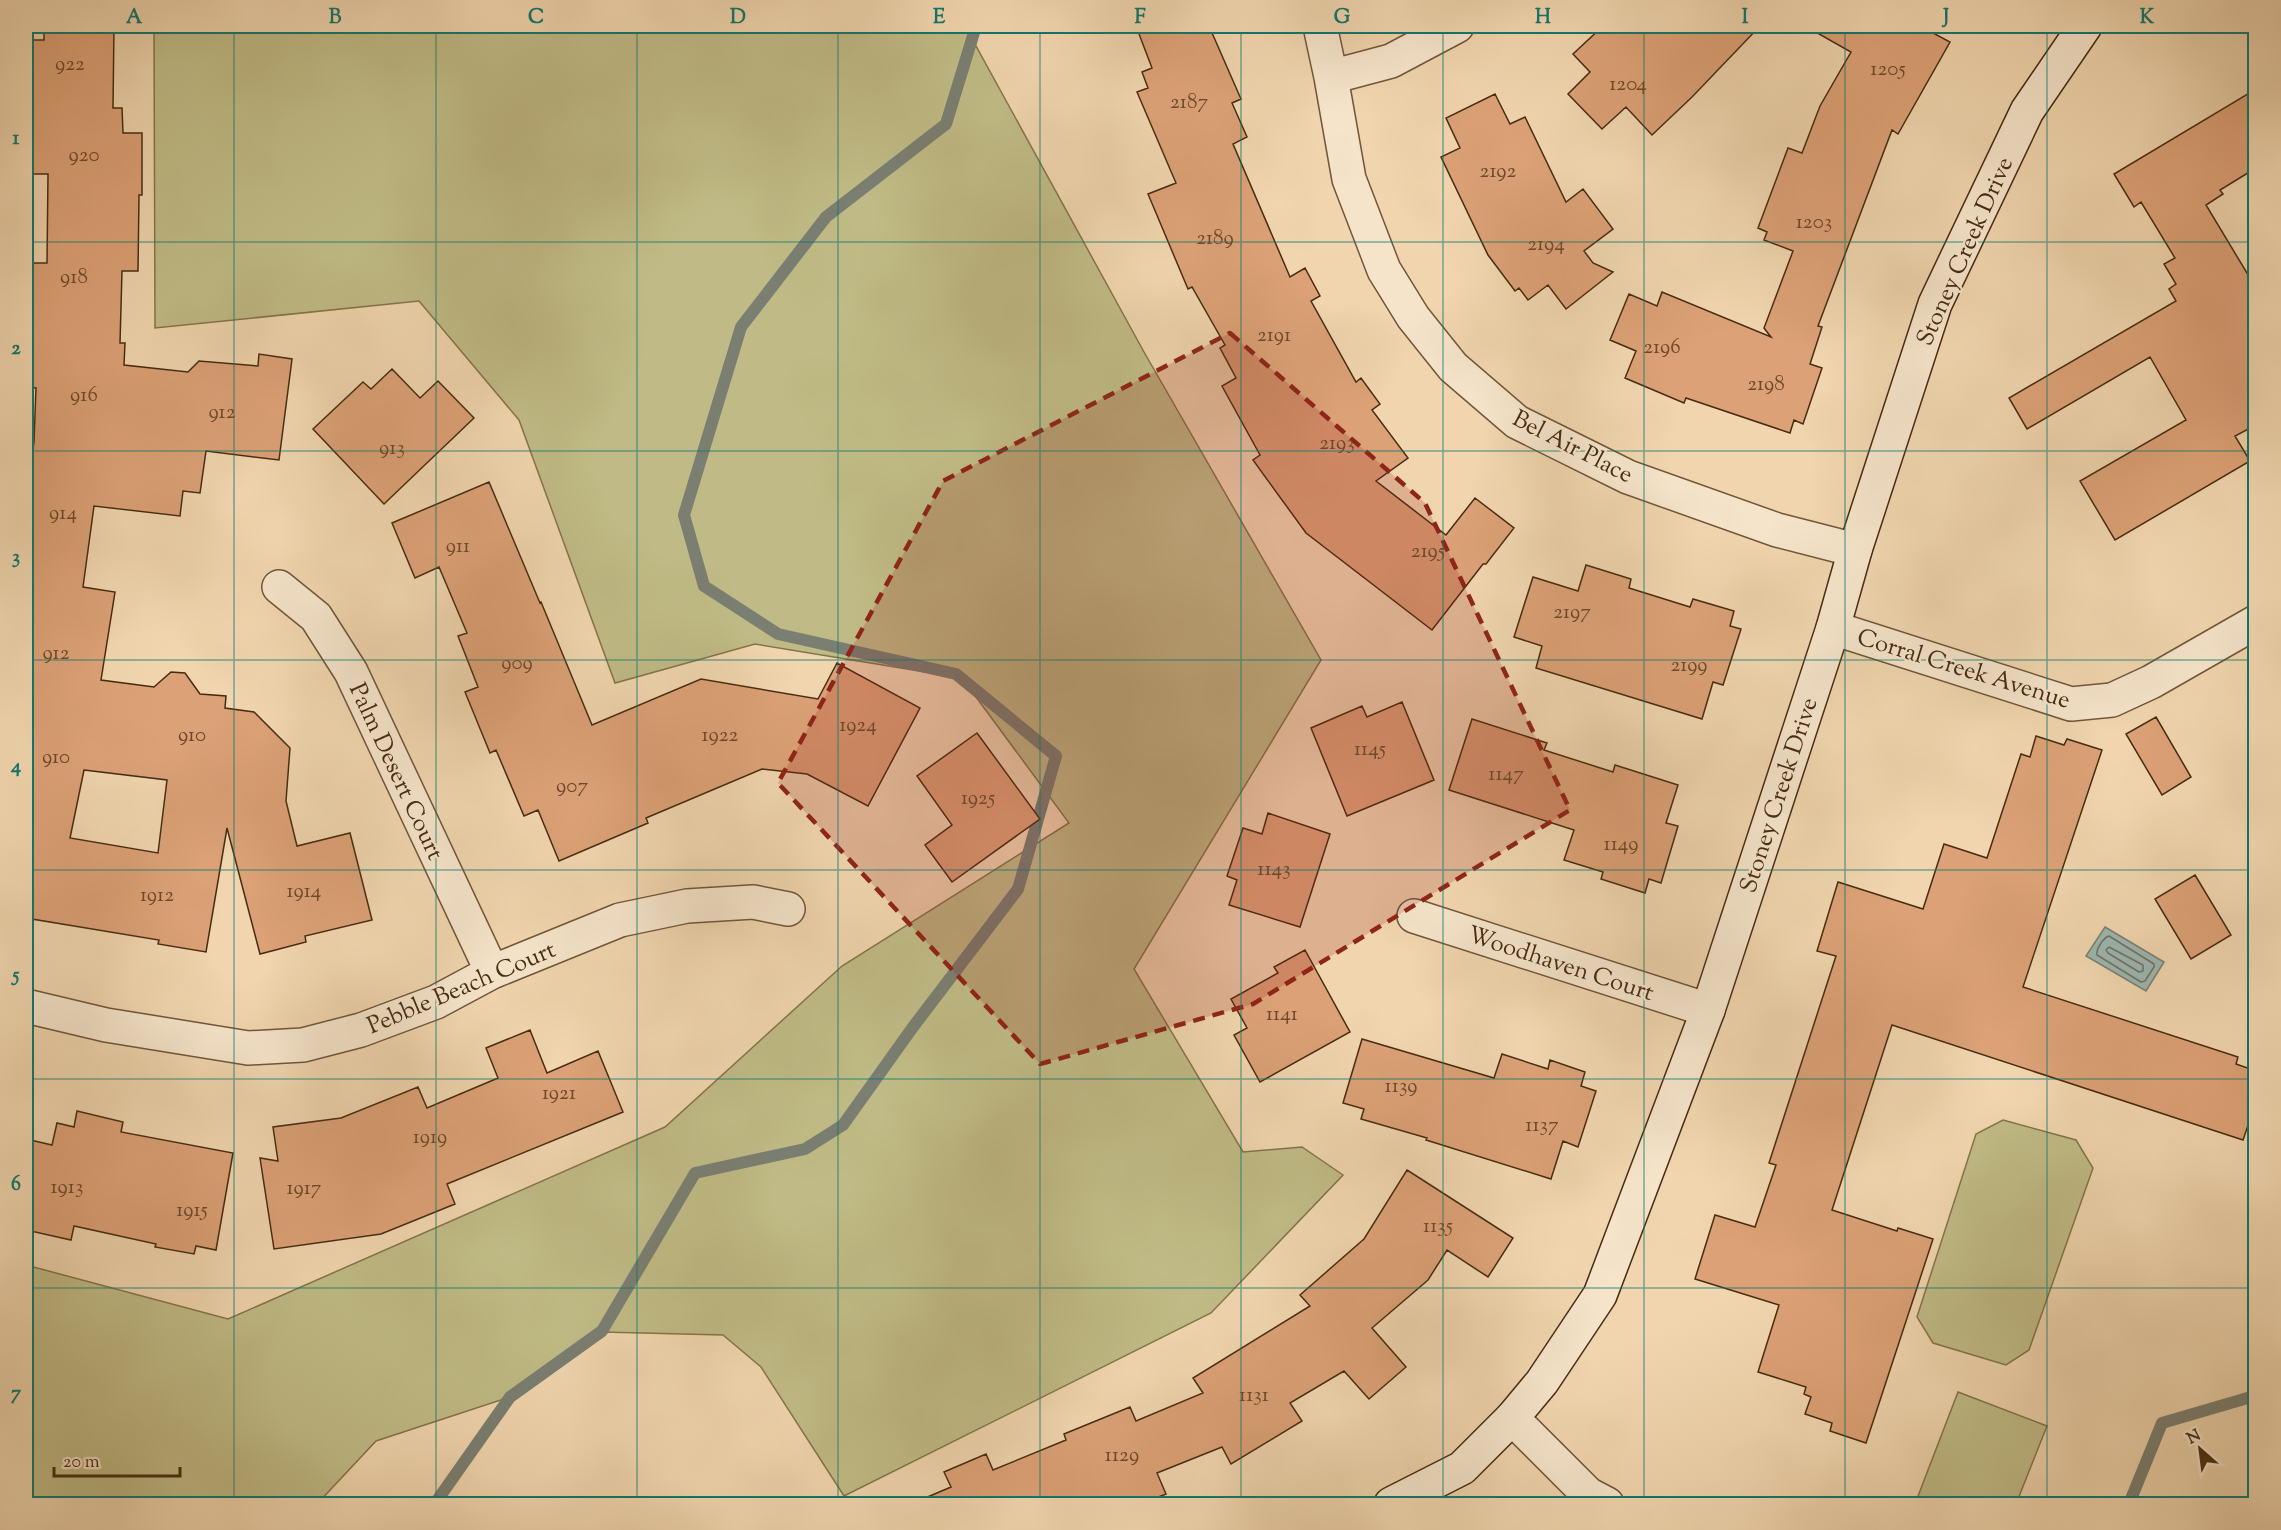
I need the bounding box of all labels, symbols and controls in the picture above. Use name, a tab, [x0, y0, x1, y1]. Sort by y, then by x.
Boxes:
text: A	[126, 4, 143, 33]
text: B	[329, 4, 342, 33]
text: C	[528, 4, 544, 33]
text: D	[730, 4, 746, 33]
text: E	[933, 4, 946, 33]
text: F	[1134, 4, 1146, 33]
text: G	[1334, 4, 1351, 33]
text: H	[1535, 4, 1551, 33]
text: I	[1742, 4, 1749, 33]
text: J	[1941, 4, 1949, 33]
text: K	[2140, 4, 2155, 33]
house number: 922	[55, 50, 85, 80]
house number: 1205	[1870, 55, 1906, 85]
house number: 1204	[1609, 70, 1647, 100]
house number: 2187	[1170, 88, 1208, 118]
text: 1	[13, 125, 20, 154]
house number: 920	[68, 141, 100, 171]
street label: Stoney Creek Drive	[1909, 152, 2023, 352]
house number: 2192	[1480, 157, 1517, 187]
house number: 1203	[1796, 208, 1832, 238]
house number: 2189	[1196, 224, 1234, 254]
house number: 2194	[1527, 230, 1565, 260]
house number: 918	[60, 263, 88, 293]
house number: 2191	[1257, 321, 1291, 351]
house number: 2196	[1643, 333, 1681, 363]
text: 2	[11, 335, 21, 364]
house number: 2198	[1747, 370, 1785, 400]
house number: 916	[70, 381, 98, 411]
house number: 912	[208, 398, 236, 428]
street label: Bel Air Place	[1506, 403, 1638, 493]
house number: 2193	[1319, 429, 1355, 459]
house number: 913	[379, 434, 405, 464]
house number: 914	[49, 499, 77, 529]
house number: 911	[446, 532, 470, 562]
house number: 2195	[1411, 537, 1445, 567]
text: 3	[12, 544, 20, 573]
house number: 2197	[1553, 598, 1591, 628]
street label: Corral Creek Avenue	[1853, 621, 2074, 719]
house number: 912	[42, 639, 70, 669]
house number: 909	[501, 649, 533, 679]
house number: 2199	[1670, 651, 1708, 681]
street label: Palm Desert Court	[339, 678, 451, 866]
street label: Stoney Creek Drive	[1732, 694, 1828, 898]
house number: 1924	[839, 711, 877, 741]
house number: 910	[178, 721, 206, 751]
house number: 1922	[702, 721, 739, 751]
house number: 1145	[1354, 735, 1386, 765]
house number: 910	[42, 743, 70, 773]
text: 4	[10, 753, 21, 782]
house number: 1147	[1488, 760, 1524, 790]
house number: 907	[556, 772, 588, 802]
house number: 1925	[961, 784, 995, 814]
house number: 1149	[1604, 830, 1638, 860]
house number: 1143	[1257, 855, 1291, 885]
house number: 1914	[287, 877, 321, 907]
house number: 1912	[140, 881, 174, 911]
street label: Woodhaven Court	[1463, 919, 1658, 1011]
street label: Pebble Beach Court	[362, 934, 561, 1044]
text: 5	[11, 962, 20, 991]
house number: 1141	[1266, 1000, 1298, 1030]
house number: 1139	[1385, 1072, 1417, 1102]
house number: 1921	[542, 1079, 576, 1109]
house number: 1137	[1525, 1111, 1559, 1141]
house number: 1919	[413, 1123, 447, 1153]
text: 6	[11, 1171, 21, 1200]
house number: 1913	[51, 1173, 83, 1203]
house number: 1917	[287, 1174, 322, 1204]
house number: 1915	[176, 1196, 208, 1226]
house number: 1135	[1423, 1212, 1453, 1242]
text: 7	[11, 1380, 22, 1409]
house number: 1131	[1239, 1381, 1269, 1411]
north arrow	[2170, 1419, 2230, 1479]
text: N	[2183, 1425, 2205, 1451]
scale bar	[54, 1440, 180, 1478]
house number: 1129	[1105, 1441, 1139, 1471]
text: 20 m	[63, 1450, 100, 1476]

